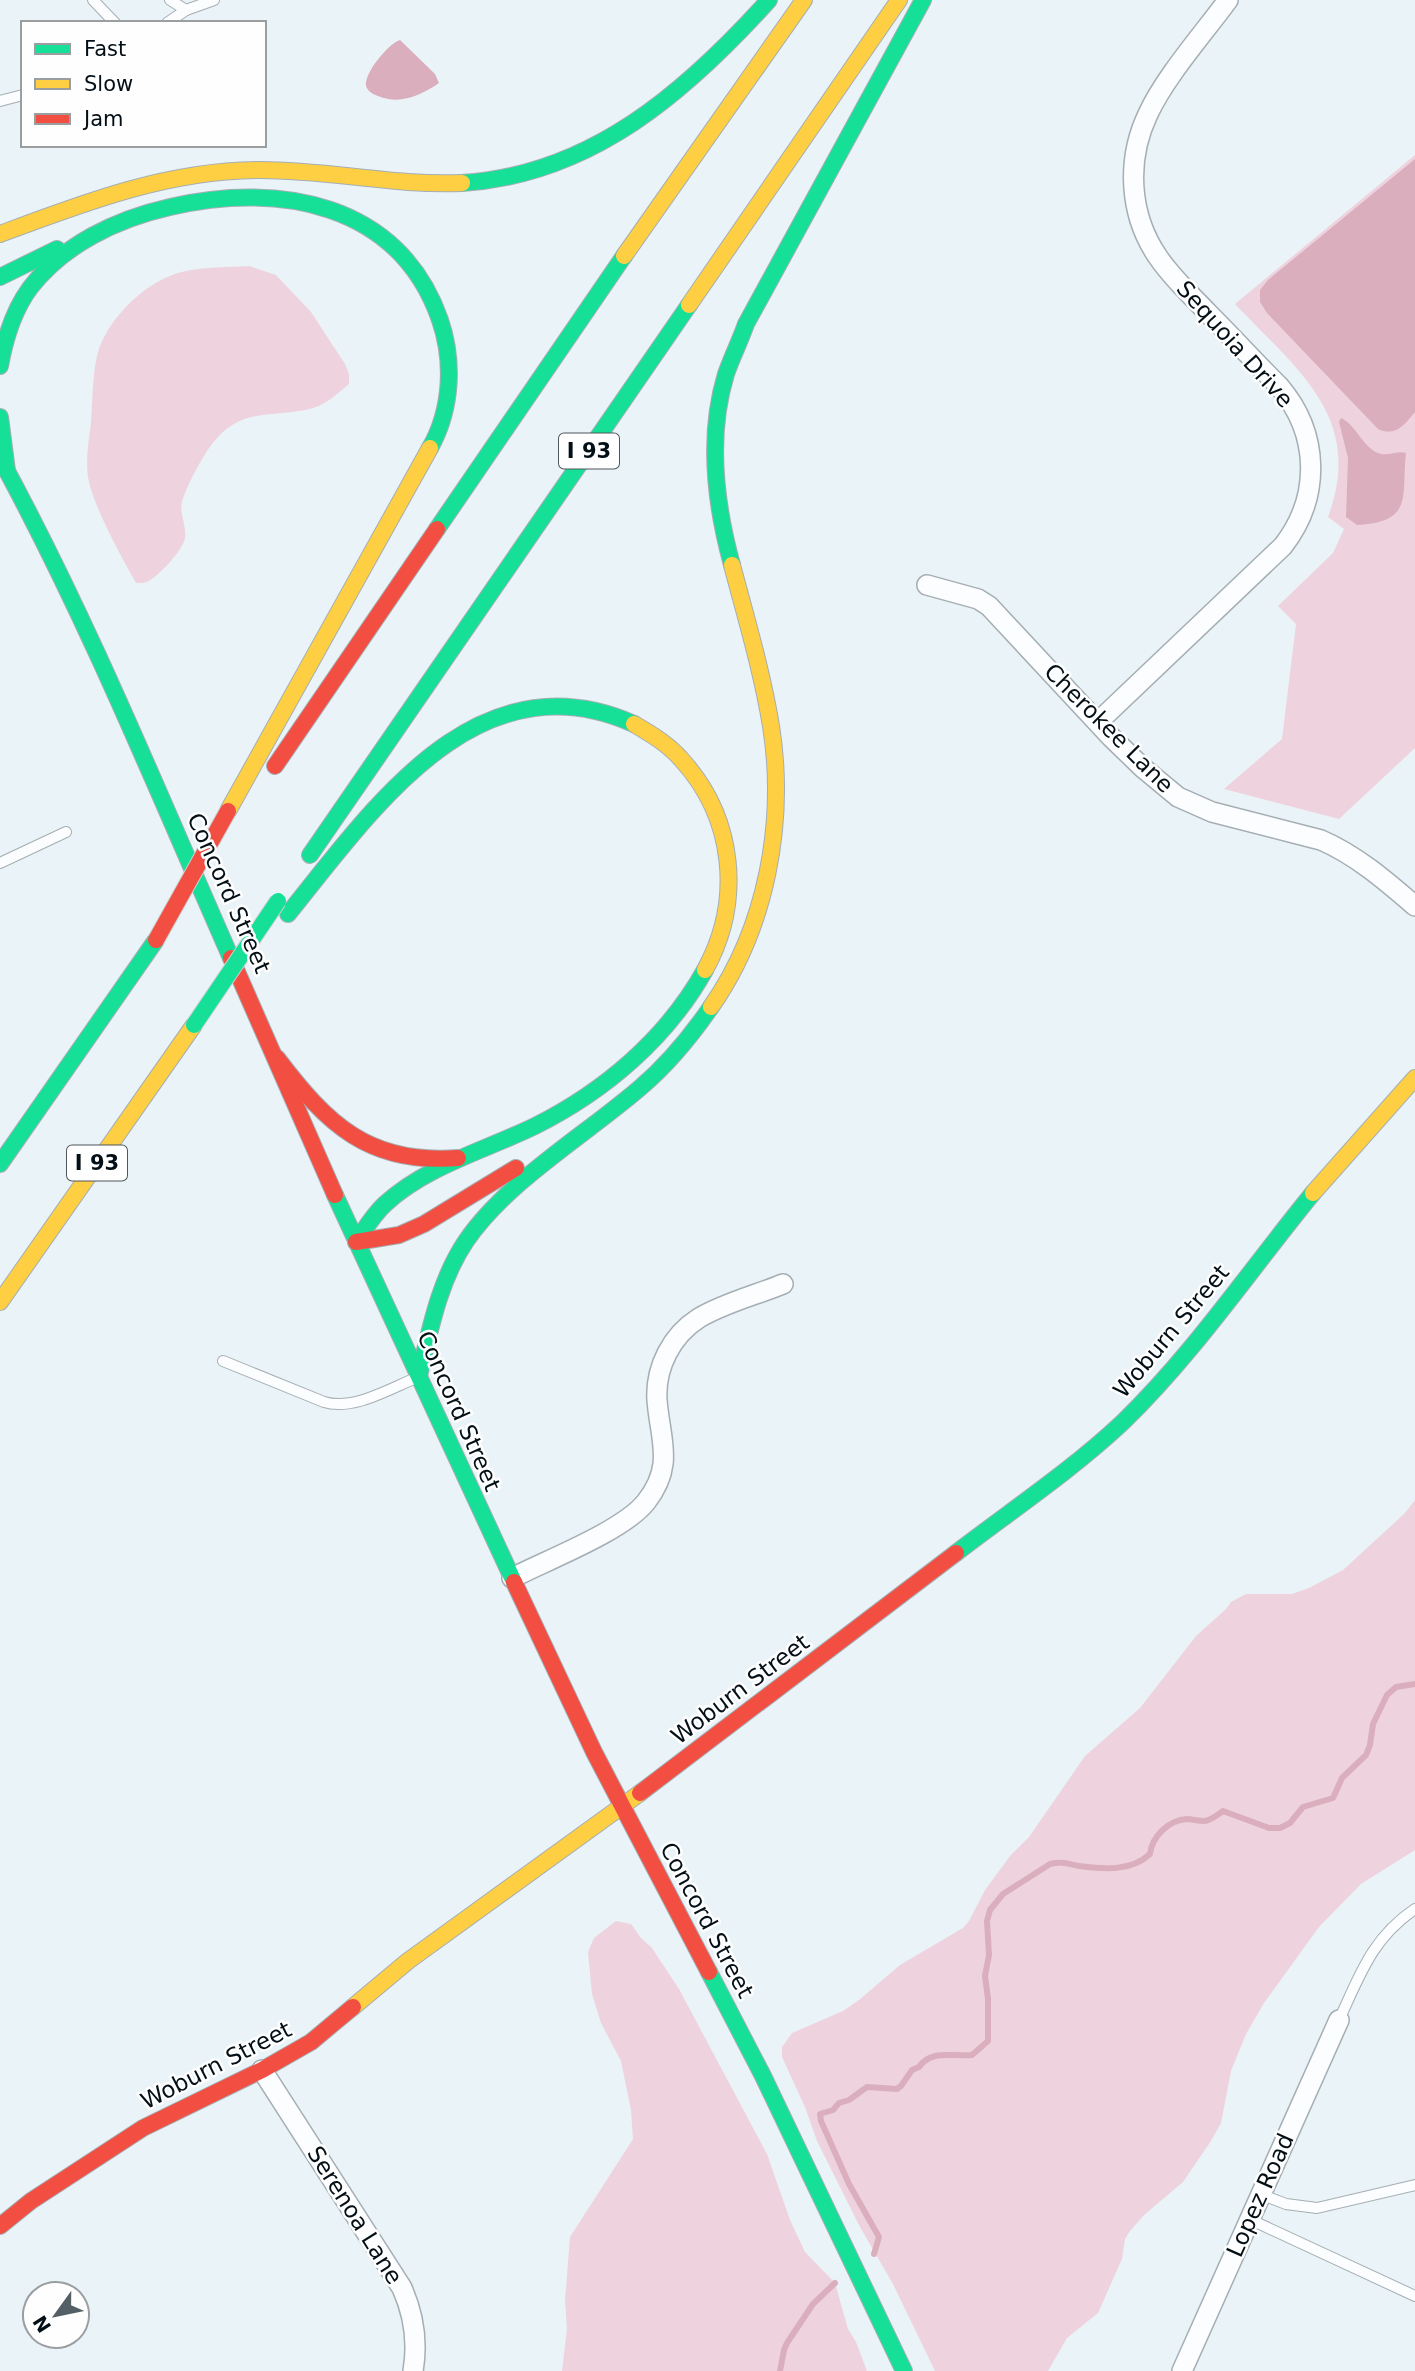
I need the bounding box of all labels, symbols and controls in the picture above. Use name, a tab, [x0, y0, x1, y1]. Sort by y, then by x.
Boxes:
legend	[21, 21, 266, 147]
text: Fast	[84, 37, 126, 61]
text: Slow	[84, 72, 133, 96]
text: Jam	[82, 107, 124, 131]
street label: Sequoia Drive	[1171, 275, 1299, 413]
road number: I 93	[559, 434, 619, 468]
street label: Cherokee Lane	[1039, 658, 1179, 798]
street label: Concord Street	[182, 809, 276, 977]
road number: I 93	[67, 1146, 127, 1180]
street label: Woburn Street	[1108, 1259, 1234, 1403]
street label: Concord Street	[412, 1327, 506, 1495]
street label: Woburn Street	[666, 1629, 814, 1749]
street label: Concord Street	[655, 1838, 759, 2002]
street label: Woburn Street	[136, 2016, 296, 2114]
street label: Lopez Road	[1221, 2129, 1299, 2261]
street label: Serenoa Lane	[302, 2141, 408, 2289]
north arrow	[21, 2280, 91, 2350]
text: N	[28, 2312, 55, 2337]

